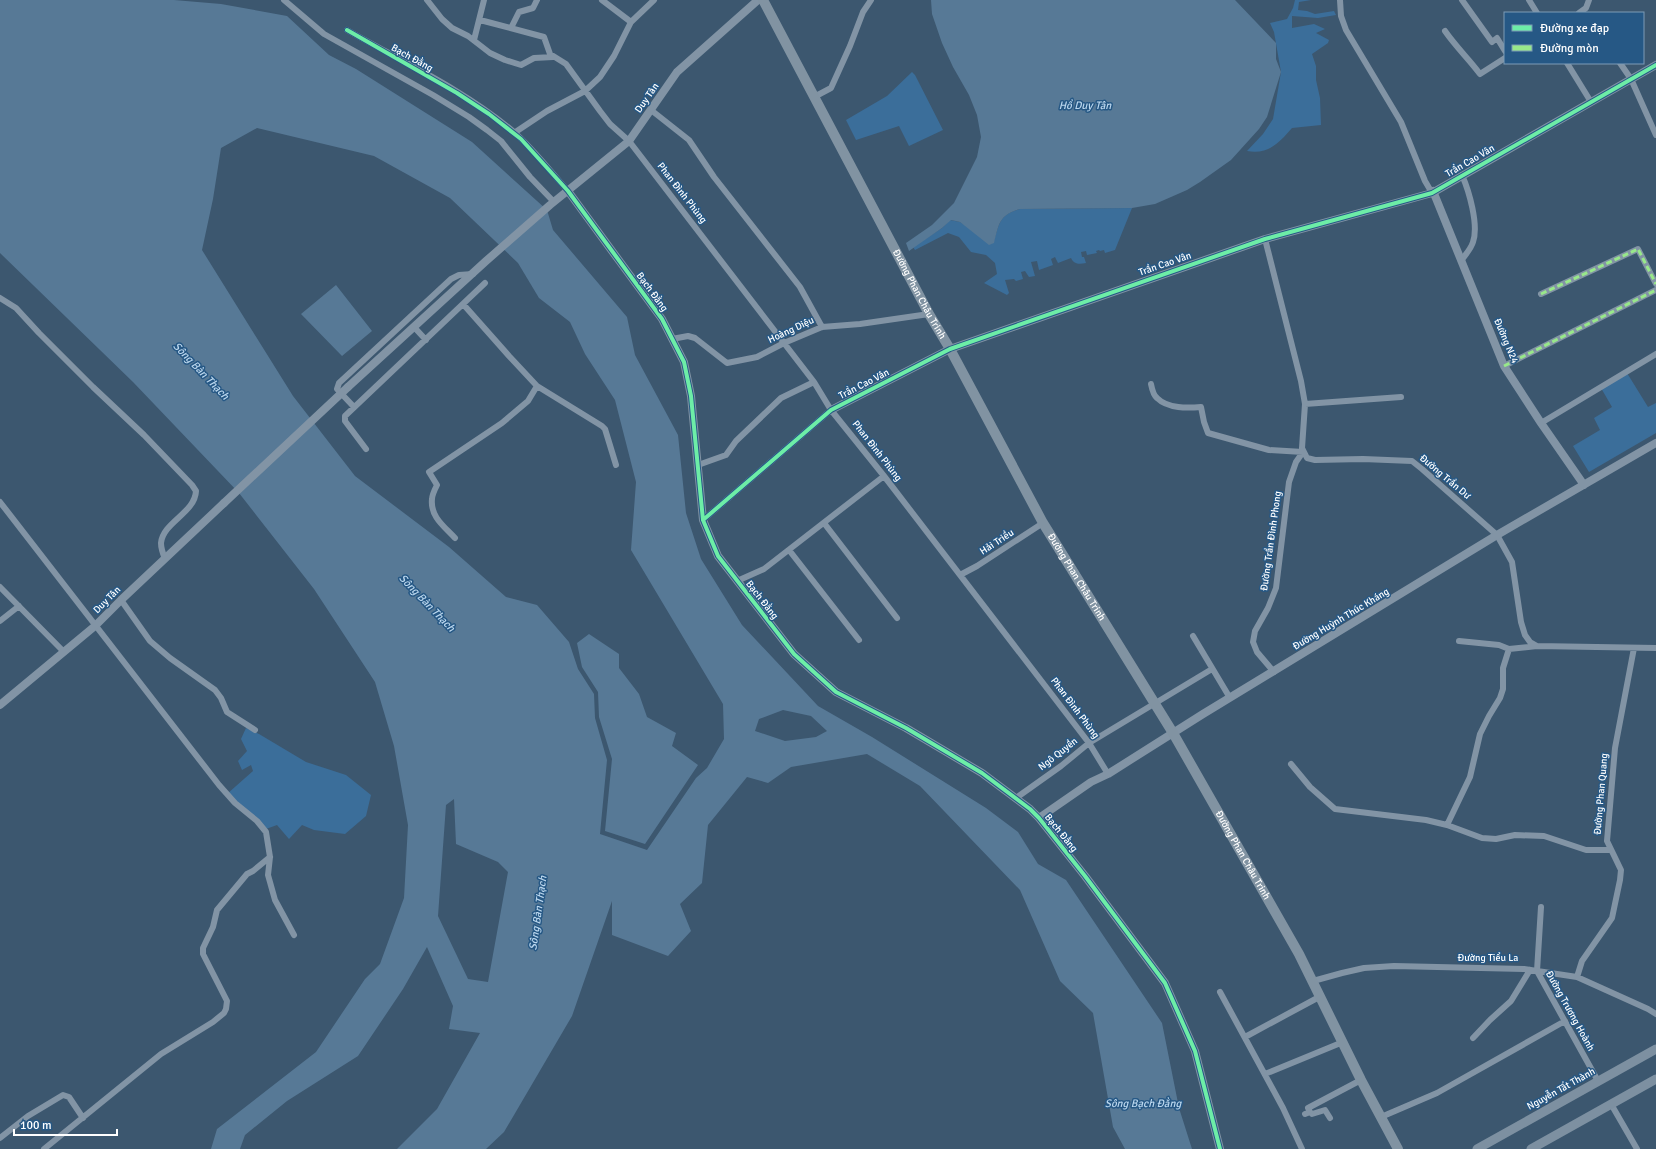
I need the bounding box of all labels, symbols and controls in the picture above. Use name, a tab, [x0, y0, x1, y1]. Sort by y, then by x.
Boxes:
legend	[1504, 12, 1644, 64]
text: Đường xe đạp	[1540, 21, 1609, 36]
street label: Bạch Đằng	[389, 41, 435, 74]
text: Đường mòn	[1540, 41, 1599, 56]
street label: Duy Tân	[632, 81, 662, 115]
water label: Hồ Duy Tân	[1059, 99, 1112, 112]
street label: Trần Cao Vân	[1443, 142, 1497, 180]
street label: Phan Đình Phùng	[655, 160, 709, 226]
street label: Đường Phan Châu Trinh	[890, 247, 949, 341]
street label: Trần Cao Vân	[1137, 249, 1193, 279]
street label: Bạch Đằng	[634, 269, 671, 314]
street label: Hoàng Diệu	[766, 314, 816, 346]
street label: Đường N24	[1491, 317, 1521, 366]
water label: Sông Bàn Thạch	[170, 340, 232, 403]
street label: Trần Cao Vân	[837, 366, 891, 402]
street label: Phan Đình Phùng	[850, 418, 904, 484]
street label: Đường Trần Dư	[1417, 452, 1473, 502]
street label: Đường Trần Đình Phong	[1258, 490, 1284, 592]
street label: Hải Triều	[978, 527, 1016, 557]
street label: Đường Phan Châu Trinh	[1045, 531, 1108, 623]
water label: Sông Bàn Thạch	[396, 572, 458, 635]
street label: Bạch Đằng	[743, 578, 782, 622]
street label: Duy Tân	[91, 584, 123, 616]
street label: Đường Huỳnh Thúc Kháng	[1291, 585, 1391, 653]
street label: Phan Đình Phùng	[1048, 675, 1102, 741]
street label: Ngô Quyền	[1036, 735, 1080, 773]
street label: Đường Phan Quang	[1591, 753, 1611, 835]
street label: Đường Phan Châu Trinh	[1213, 809, 1273, 902]
street label: Bạch Đằng	[1042, 811, 1081, 855]
water label: Sông Bàn Thạch	[526, 874, 550, 951]
street label: Đường Tiểu La	[1458, 952, 1518, 964]
street label: Đường Trương Hoành	[1543, 969, 1597, 1053]
street label: Nguyễn Tất Thành	[1525, 1065, 1597, 1113]
water label: Sông Bạch Đằng	[1105, 1097, 1182, 1110]
scale bar	[14, 1111, 117, 1137]
text: 100 m	[20, 1118, 52, 1133]

